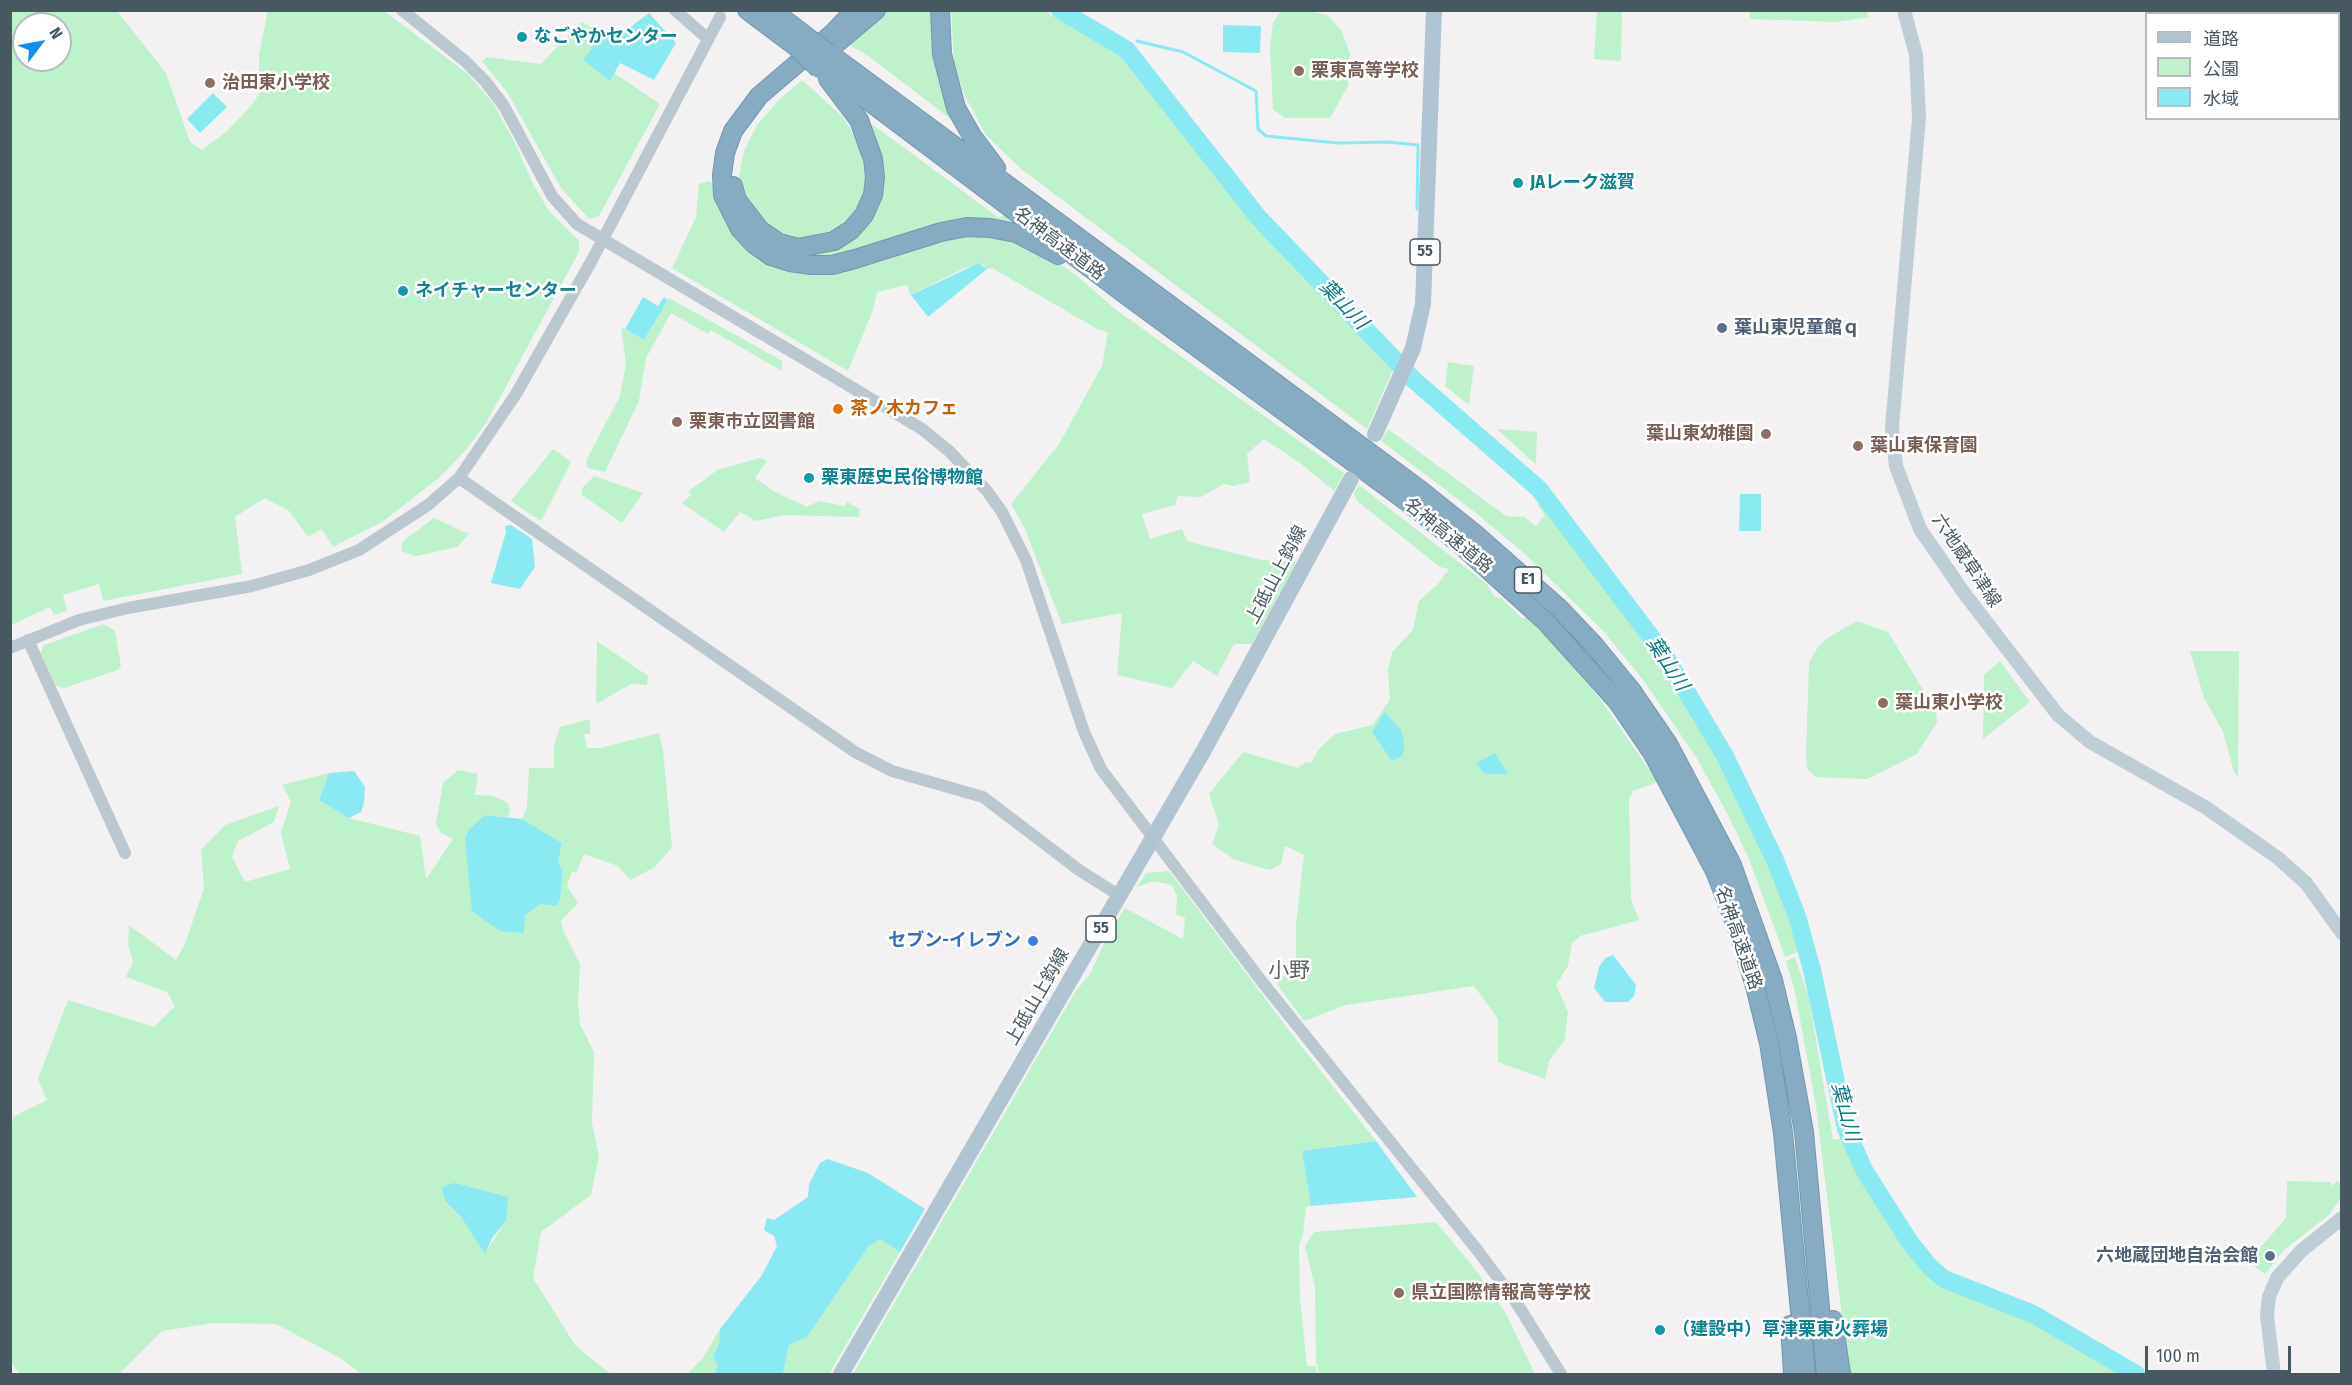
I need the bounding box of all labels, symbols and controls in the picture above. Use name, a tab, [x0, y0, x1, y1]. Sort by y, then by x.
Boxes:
north arrow	[12, 12, 72, 72]
legend	[2145, 12, 2340, 120]
text: N	[45, 24, 67, 42]
place label: なごやかセンター	[534, 26, 678, 48]
text: 道路	[2203, 28, 2239, 50]
marker: なごやかセンター	[515, 30, 529, 44]
text: 公園	[2203, 58, 2239, 80]
place label: 栗東高等学校	[1311, 60, 1419, 82]
marker: 栗東高等学校	[1292, 64, 1306, 78]
place label: 治田東小学校	[222, 72, 330, 94]
marker: 治田東小学校	[203, 76, 217, 90]
text: 水域	[2203, 88, 2239, 110]
place label: JAレーク滋賀	[1530, 172, 1635, 194]
marker: JAレーク滋賀	[1511, 176, 1525, 190]
street label: 名神高速道路	[1009, 203, 1109, 285]
road number: 55	[1410, 239, 1440, 265]
water label: 葉山川	[1314, 275, 1372, 335]
place label: ネイチャーセンター	[415, 280, 577, 302]
marker: ネイチャーセンター	[396, 284, 410, 298]
place label: 葉山東児童館ｑ	[1734, 317, 1860, 339]
marker: 葉山東児童館ｑ	[1715, 321, 1729, 335]
place label: 茶ノ木カフェ	[850, 398, 958, 420]
marker: 茶ノ木カフェ	[831, 402, 845, 416]
place label: 栗東市立図書館	[689, 411, 815, 433]
marker: 栗東市立図書館	[670, 415, 684, 429]
place label: 葉山東幼稚園	[1646, 423, 1754, 445]
marker: 葉山東幼稚園	[1759, 427, 1773, 441]
place label: 葉山東保育園	[1870, 435, 1978, 457]
marker: 葉山東保育園	[1851, 439, 1865, 453]
place label: 栗東歴史民俗博物館	[821, 467, 983, 489]
marker: 栗東歴史民俗博物館	[802, 471, 816, 485]
street label: 名神高速道路	[1399, 494, 1497, 578]
street label: 六地蔵草津線	[1927, 510, 2005, 612]
street label: 上砥山上鈎線	[1242, 522, 1312, 628]
road number: E1	[1514, 567, 1541, 593]
water label: 葉山川	[1641, 632, 1693, 696]
place label: 葉山東小学校	[1895, 692, 2003, 714]
marker: 葉山東小学校	[1876, 696, 1890, 710]
street label: 名神高速道路	[1710, 883, 1766, 993]
road number: 55	[1086, 916, 1116, 942]
place label: セブン-イレブン	[888, 930, 1021, 952]
marker: セブン-イレブン	[1026, 934, 1040, 948]
street label: 上砥山上鈎線	[1002, 945, 1074, 1049]
district label: 小野	[1268, 958, 1310, 984]
water label: 葉山川	[1826, 1080, 1864, 1144]
place label: 六地蔵団地自治会館	[2096, 1245, 2258, 1267]
marker: 六地蔵団地自治会館	[2263, 1249, 2277, 1263]
place label: 県立国際情報高等学校	[1411, 1282, 1591, 1304]
marker: 県立国際情報高等学校	[1392, 1286, 1406, 1300]
place label: （建設中）草津栗東火葬場	[1672, 1319, 1888, 1341]
marker: （建設中）草津栗東火葬場	[1653, 1323, 1667, 1337]
scale bar	[2148, 1334, 2294, 1372]
text: 100 m	[2156, 1345, 2200, 1367]

